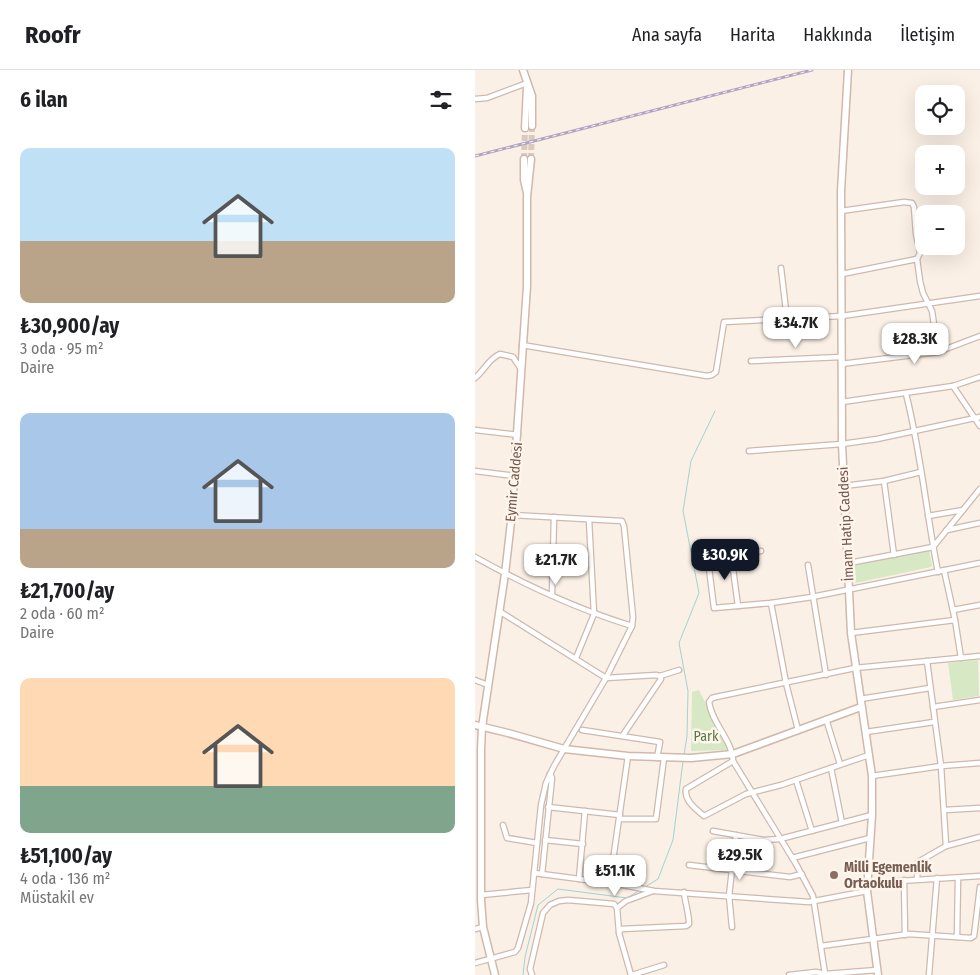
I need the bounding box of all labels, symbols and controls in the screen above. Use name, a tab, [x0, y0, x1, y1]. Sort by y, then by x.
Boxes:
text: Roofr	[25, 21, 80, 49]
text: Ana sayfa	[632, 24, 702, 46]
text: Harita	[730, 24, 775, 46]
text: Hakkında	[803, 24, 872, 46]
text: İletişim	[900, 24, 955, 46]
map controls	[915, 85, 965, 255]
button: locate	[915, 85, 965, 135]
icon: filters	[427, 86, 455, 114]
text: 6 ilan	[20, 87, 68, 113]
button: +	[915, 145, 965, 195]
icon: home	[193, 181, 283, 271]
button: −	[915, 205, 965, 255]
pin: ₺34.7K	[755, 306, 837, 349]
text: ₺30,900/ay	[20, 313, 119, 339]
text: ₺34.7K	[774, 313, 818, 332]
pin: ₺28.3K	[874, 322, 956, 365]
text: ₺28.3K	[893, 329, 937, 348]
text: 3 oda · 95 m²	[20, 339, 104, 358]
text: Daire	[20, 358, 54, 377]
street label: Eymir Caddesi	[502, 441, 526, 523]
icon: home	[193, 446, 283, 536]
street label: İmam Hatip Caddesi	[835, 466, 857, 582]
pin: ₺30.9K	[684, 538, 766, 581]
pin: ₺21.7K	[515, 544, 597, 586]
text: ₺30.9K	[702, 545, 748, 564]
text: ₺21.7K	[535, 550, 577, 569]
text: ₺21,700/ay	[20, 578, 114, 604]
text: 2 oda · 60 m²	[20, 604, 105, 623]
text: Daire	[20, 623, 54, 642]
icon: home	[193, 711, 283, 801]
park label: Park	[694, 728, 719, 745]
pin: ₺29.5K	[699, 838, 781, 881]
text: ₺51,100/ay	[20, 843, 112, 869]
text: ₺29.5K	[718, 845, 762, 864]
pin: ₺51.1K	[574, 854, 656, 897]
place label: Milli Egemenlik Ortaokulu	[844, 859, 933, 892]
text: ₺51.1K	[595, 861, 635, 880]
text: 4 oda · 136 m²	[20, 869, 110, 888]
marker: Milli Egemenlik Ortaokulu	[828, 869, 840, 881]
text: Müstakil ev	[20, 888, 94, 907]

